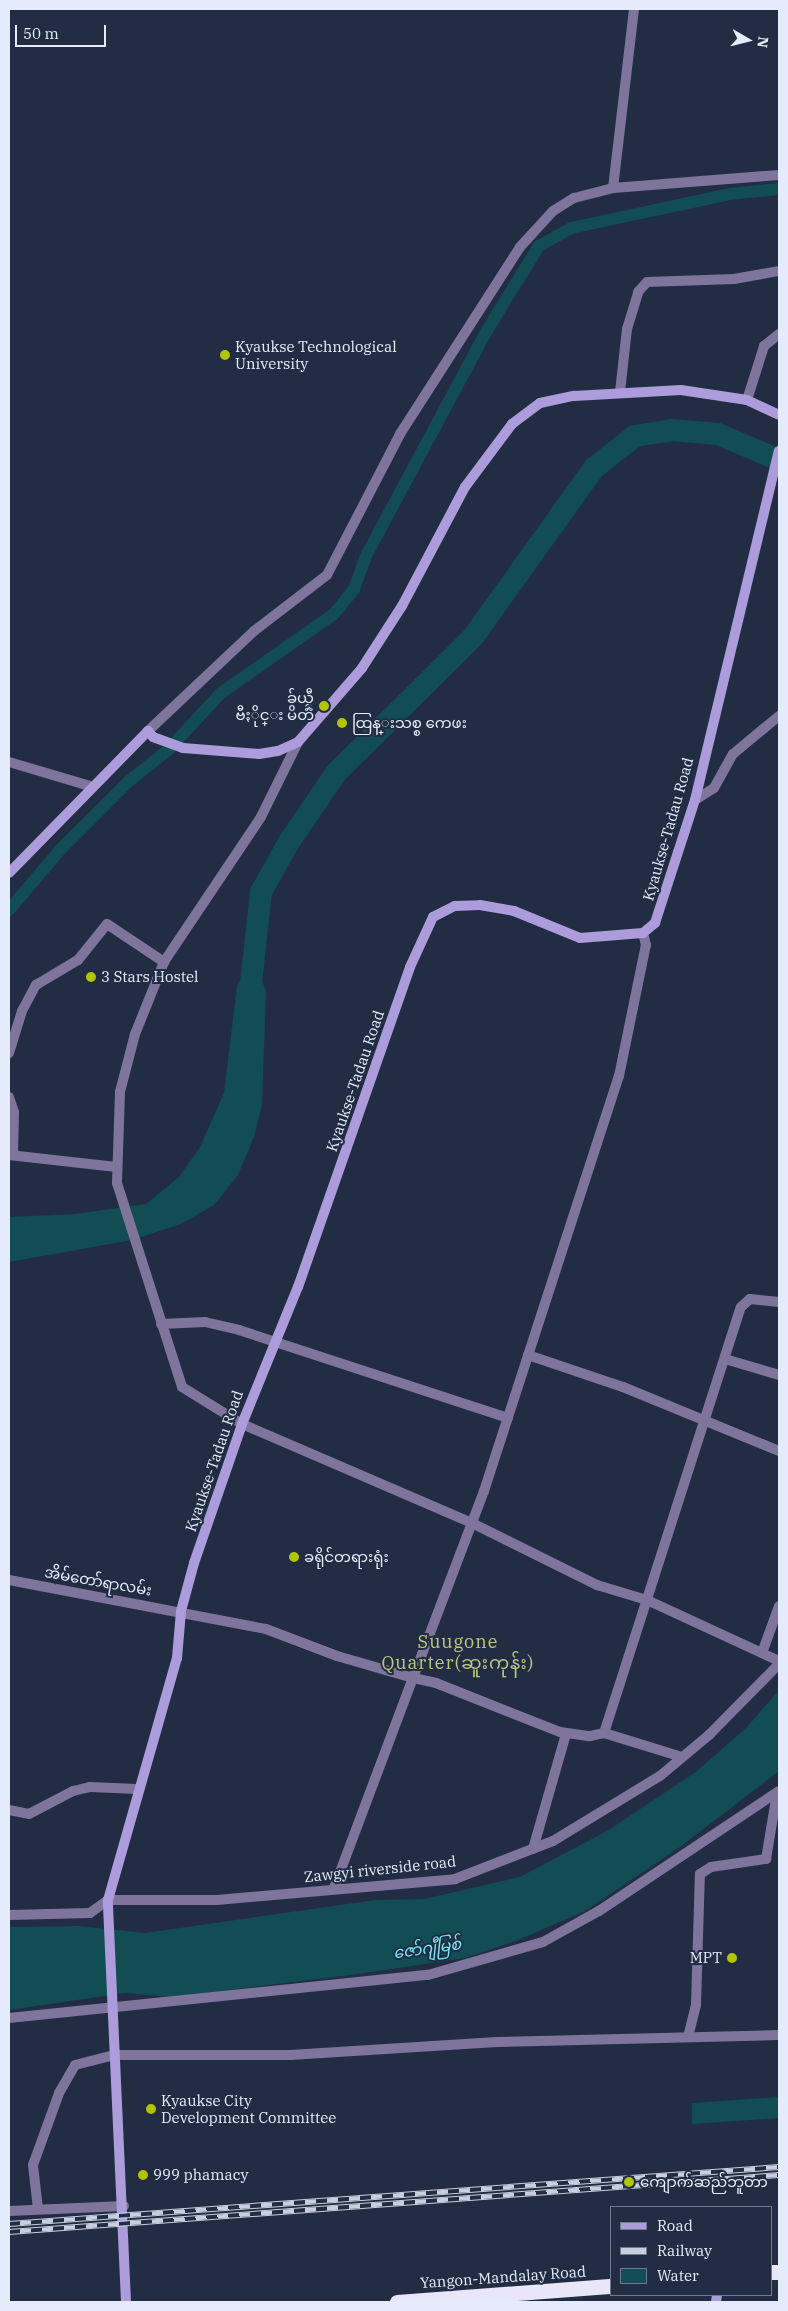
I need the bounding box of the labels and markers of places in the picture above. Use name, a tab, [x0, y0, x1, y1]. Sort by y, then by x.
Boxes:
place label: Kyaukse Technological University	[235, 337, 397, 372]
marker: Kyaukse Technological University	[219, 349, 231, 361]
place label: ခ်ယ္ရီ ဗီႏိုင္း မိတၱဴ	[235, 688, 314, 723]
marker: ခ်ယ္ရီ ဗီႏိုင္း မိတၱဴ	[318, 700, 330, 712]
place label: ထြန္းသစ္စ ကေဖး	[352, 714, 467, 732]
marker: ထြန္းသစ္စ ကေဖး	[336, 717, 348, 729]
place label: 3 Stars Hostel	[101, 968, 199, 986]
marker: 3 Stars Hostel	[85, 971, 97, 983]
place label: ခရိုင်တရားရုံး	[304, 1548, 389, 1566]
marker: ခရိုင်တရားရုံး	[288, 1551, 300, 1563]
place label: MPT	[690, 1949, 722, 1967]
marker: MPT	[726, 1952, 738, 1964]
place label: Kyaukse City Development Committee	[161, 2091, 336, 2126]
marker: Kyaukse City Development Committee	[145, 2103, 157, 2115]
place label: 999 phamacy	[153, 2166, 248, 2184]
marker: 999 phamacy	[137, 2169, 149, 2181]
place label: ကျောက်ဆည်ဘူတာ	[640, 2173, 768, 2191]
marker: ကျောက်ဆည်ဘူတာ	[622, 2175, 636, 2189]

